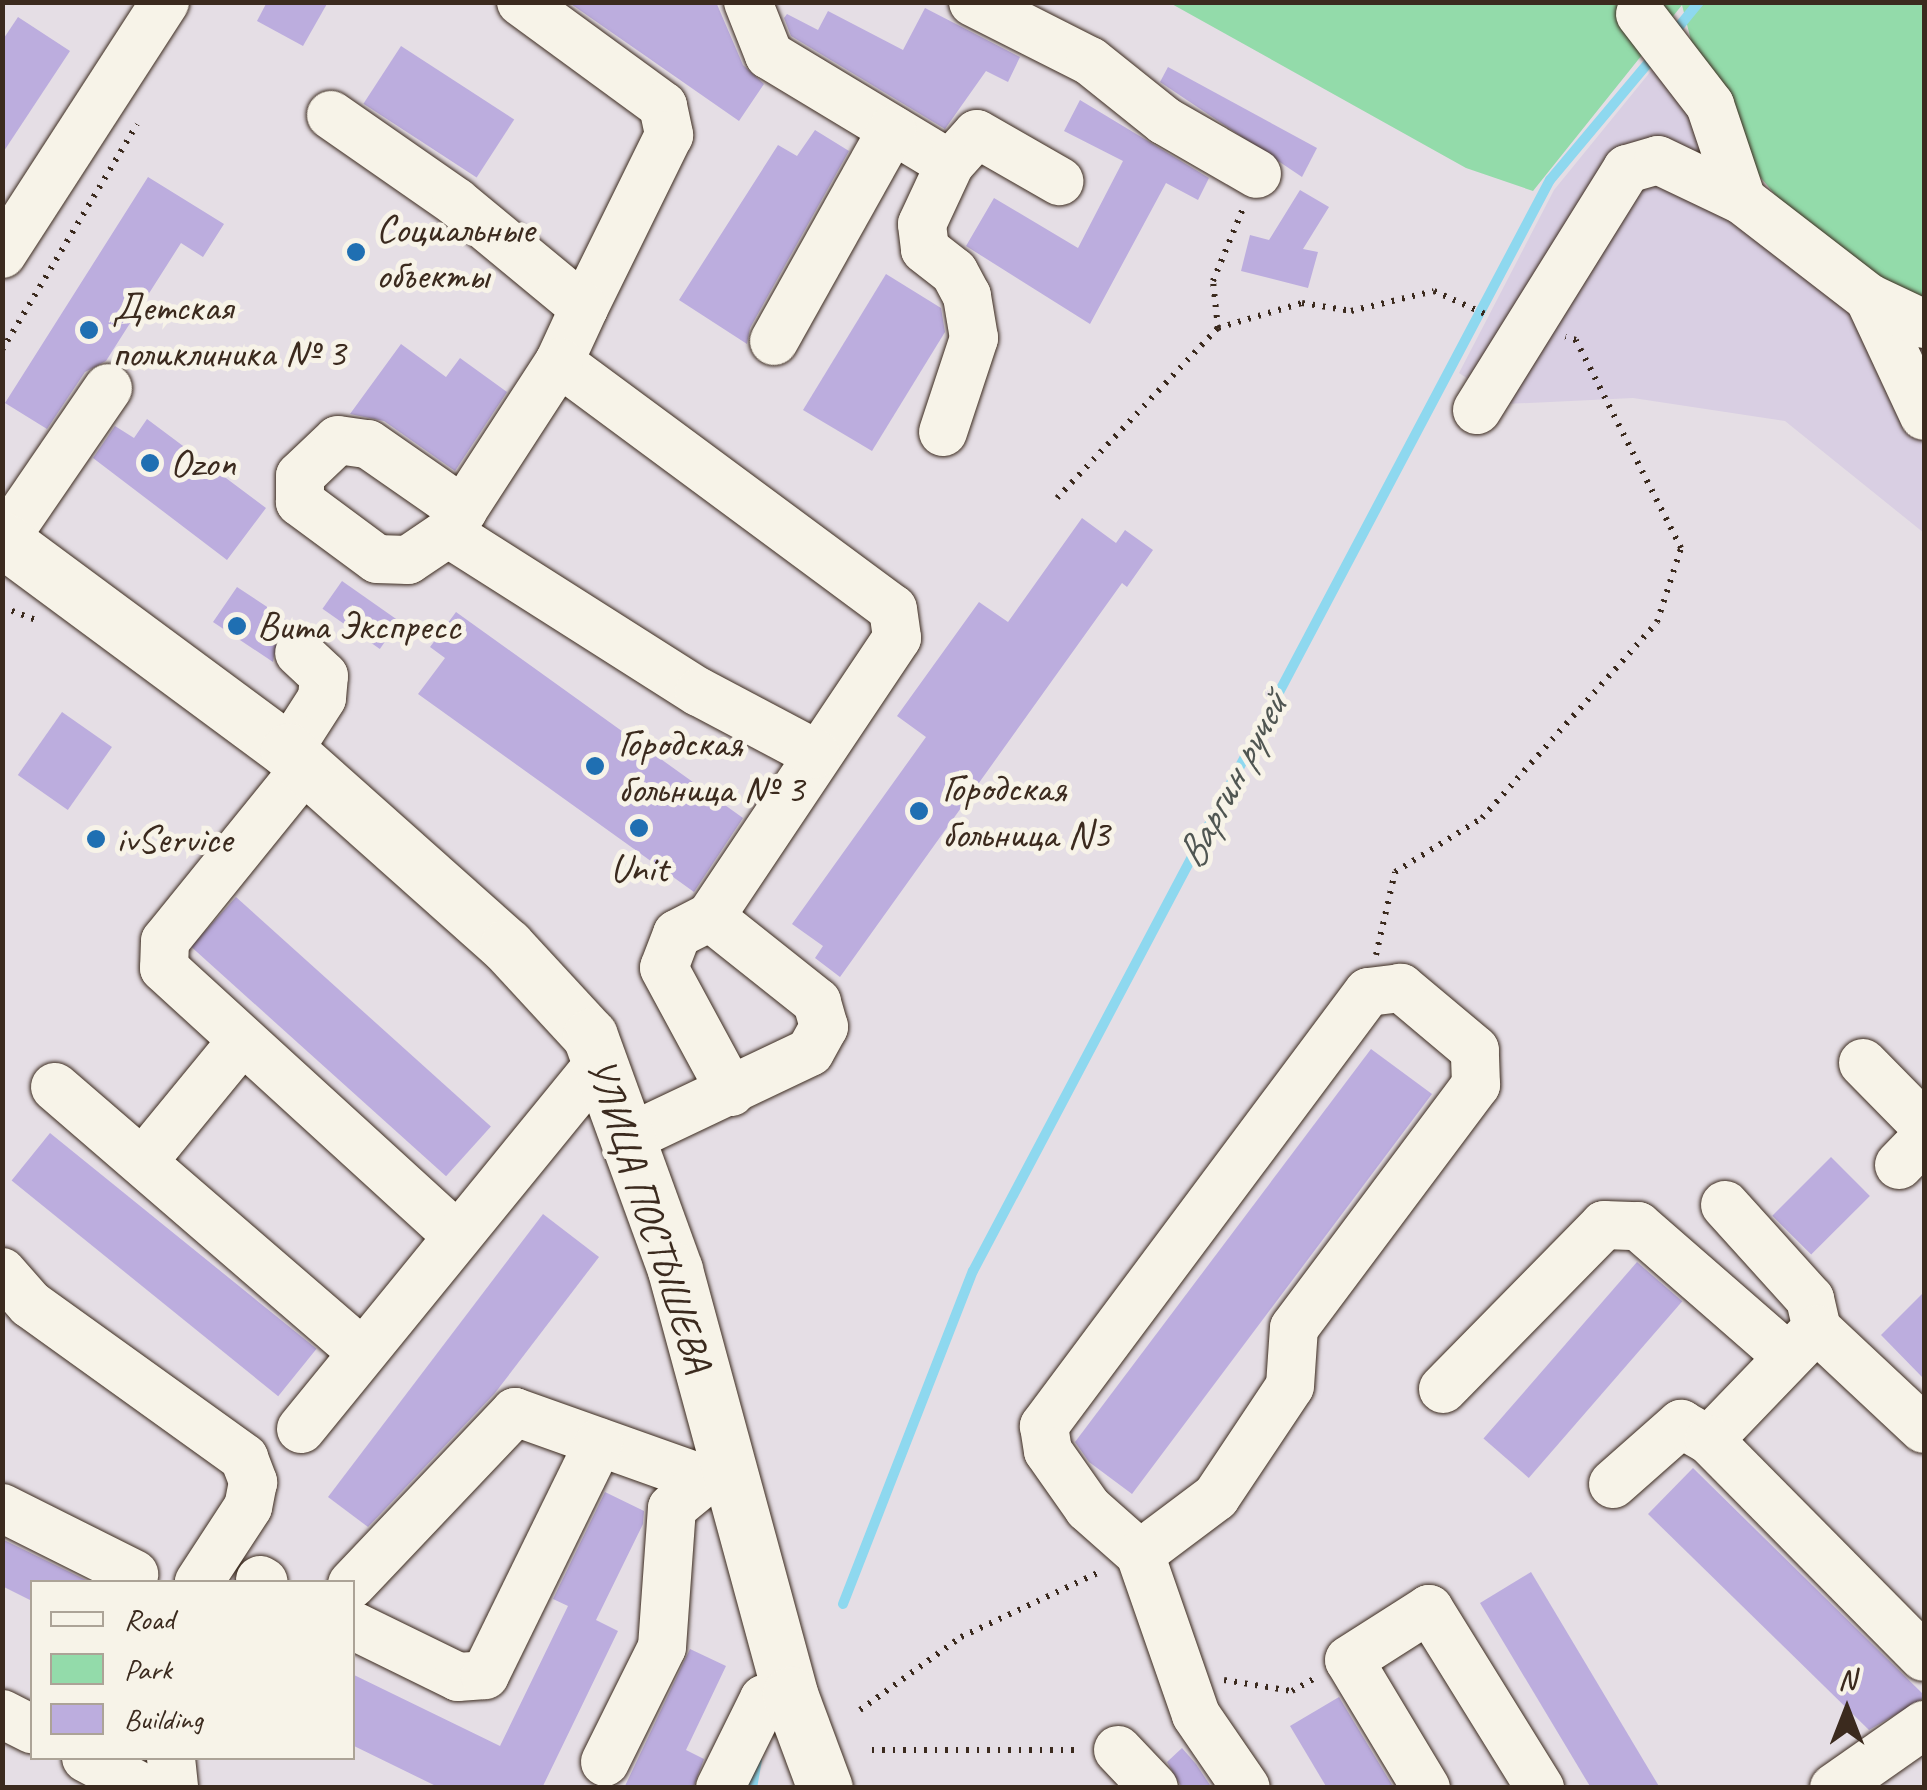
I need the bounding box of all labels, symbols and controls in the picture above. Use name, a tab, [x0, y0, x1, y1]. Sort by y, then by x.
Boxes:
place label: Социальные объекты	[376, 205, 534, 299]
marker: Социальные объекты	[345, 241, 367, 263]
place label: Детская поликлиника № 3	[112, 283, 345, 377]
marker: Детская поликлиника № 3	[76, 317, 102, 343]
place label: Ozon	[170, 439, 236, 487]
marker: Ozon	[139, 452, 161, 474]
place label: Вита Экспресс	[257, 602, 459, 650]
marker: Вита Экспресс	[226, 615, 248, 637]
water label: Варгин ручей	[1165, 686, 1299, 876]
place label: Городская больница № 3	[618, 719, 804, 813]
marker: Городская больница № 3	[582, 753, 608, 779]
place label: Городская больница N3	[942, 764, 1109, 858]
marker: Городская больница N3	[906, 798, 932, 824]
place label: ivService	[116, 815, 232, 863]
marker: Unit	[628, 817, 650, 839]
marker: ivService	[85, 828, 107, 850]
place label: Unit	[610, 844, 668, 892]
street label: УЛИЦА ПОСТЫШЕВА	[577, 1052, 723, 1378]
legend	[30, 1580, 355, 1760]
text: Road	[124, 1600, 174, 1638]
text: Park	[124, 1650, 172, 1688]
north arrow	[1797, 1660, 1897, 1760]
text: N	[1838, 1662, 1856, 1697]
text: Building	[124, 1700, 203, 1738]

